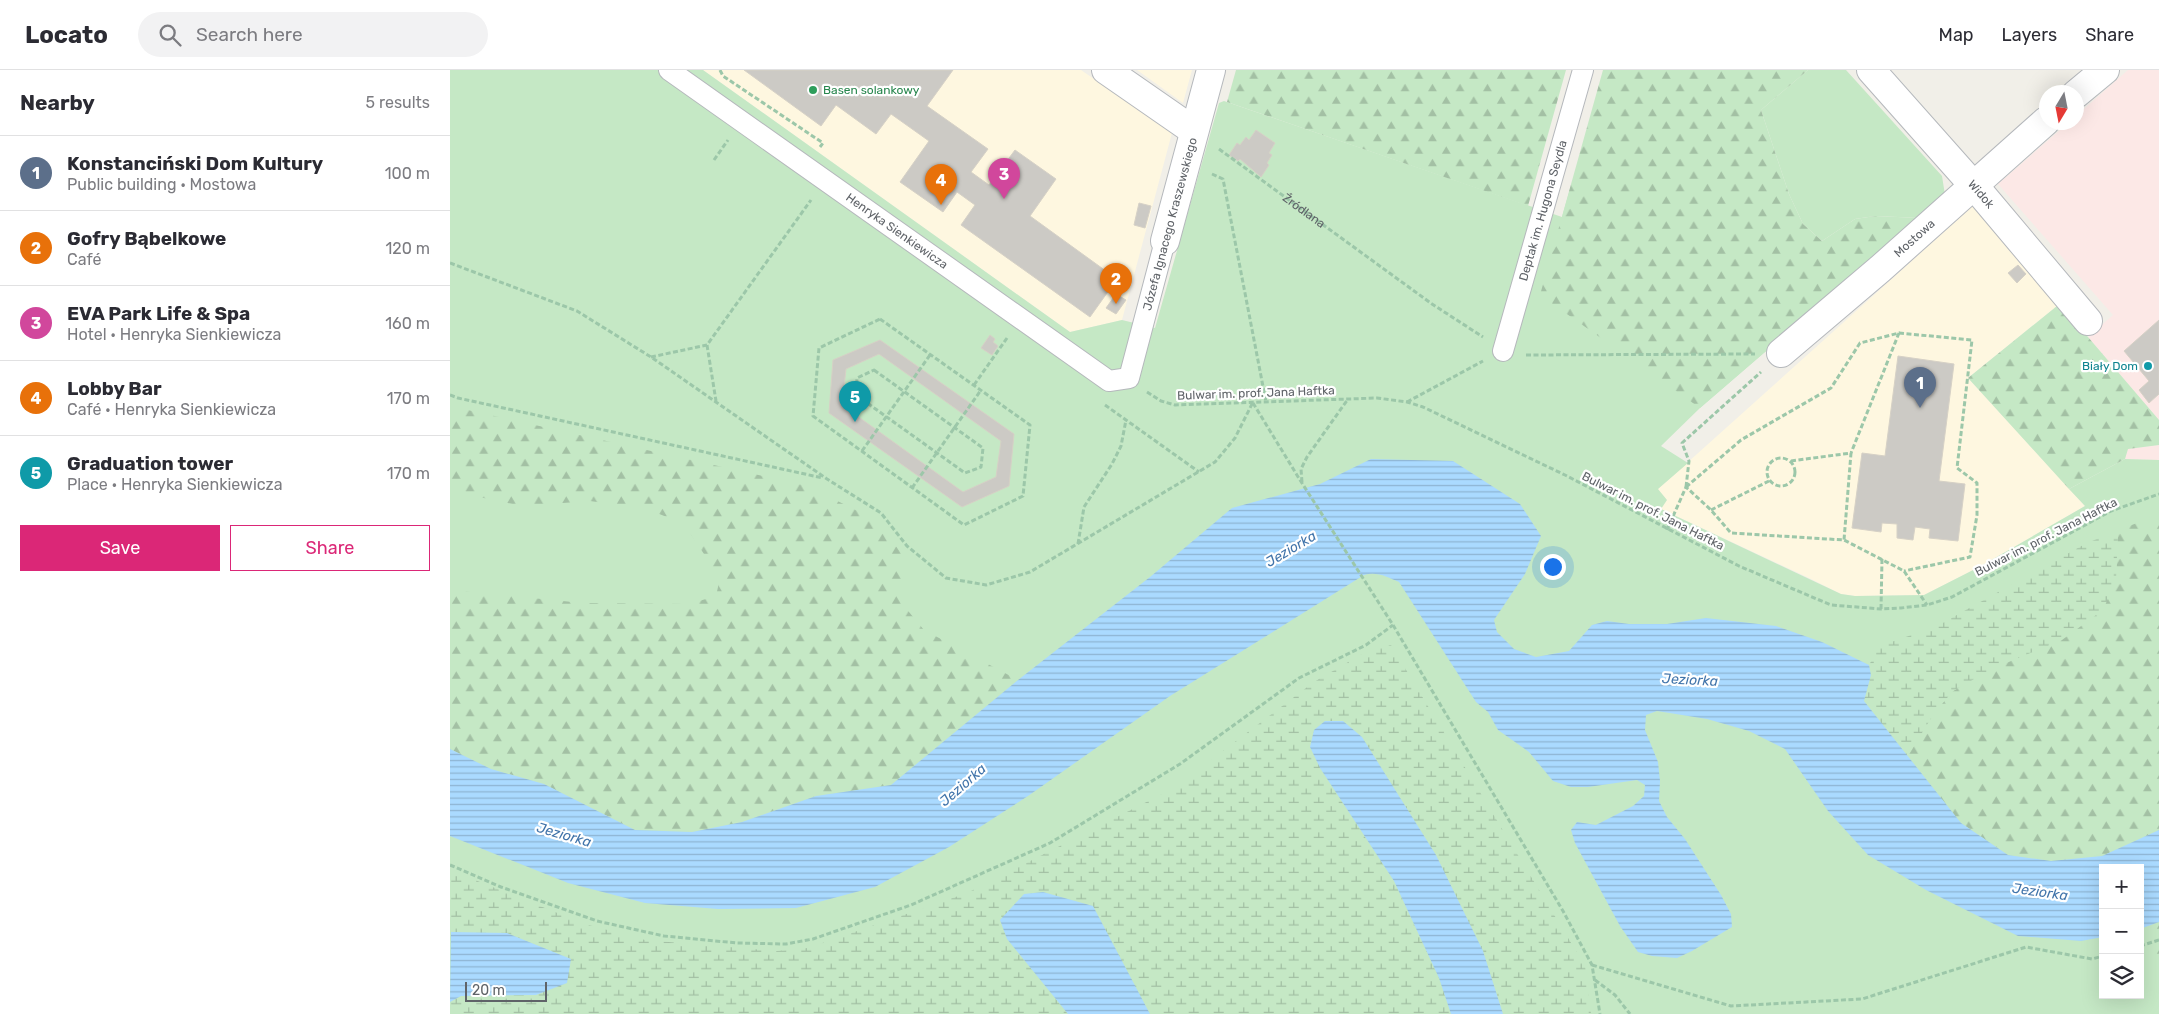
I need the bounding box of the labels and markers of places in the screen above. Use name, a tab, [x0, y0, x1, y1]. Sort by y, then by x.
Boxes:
place label: Basen solankowy	[823, 83, 920, 97]
marker: Basen solankowy	[807, 84, 819, 96]
pin: 3	[988, 158, 1020, 199]
pin: 4	[925, 164, 957, 205]
pin: 2	[1100, 263, 1132, 304]
place label: Biały Dom	[2082, 359, 2138, 373]
marker: Biały Dom	[2142, 360, 2154, 372]
pin: 1	[1904, 367, 1936, 408]
pin: 5	[839, 381, 871, 422]

